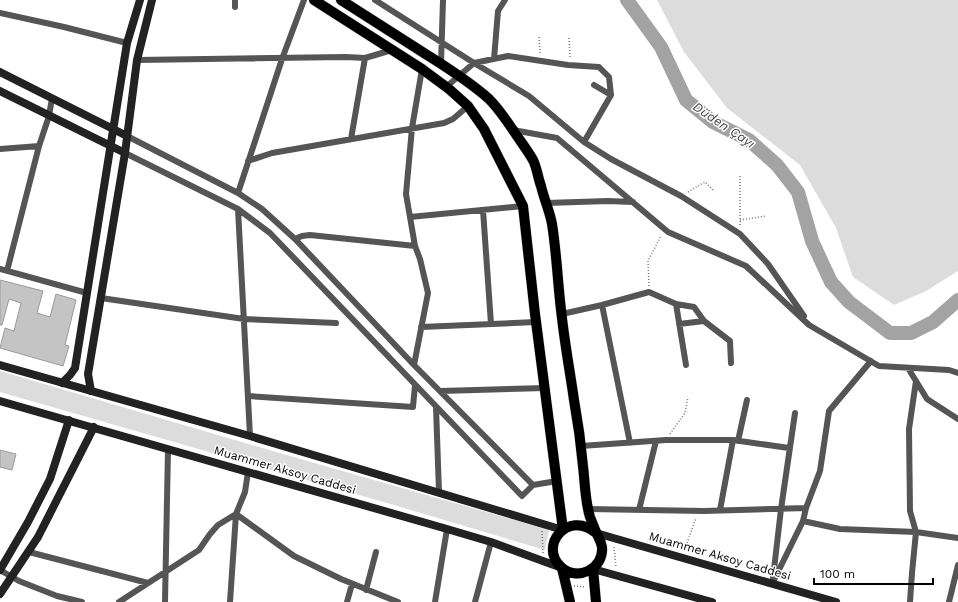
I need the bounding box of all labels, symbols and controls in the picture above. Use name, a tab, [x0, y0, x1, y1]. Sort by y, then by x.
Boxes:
water label: Düden Çayı	[690, 99, 758, 151]
street label: Muammer Aksoy Caddesi	[213, 443, 357, 497]
street label: Muammer Aksoy Caddesi	[648, 529, 792, 583]
scale bar	[814, 560, 933, 586]
text: 100 m	[820, 567, 855, 581]

